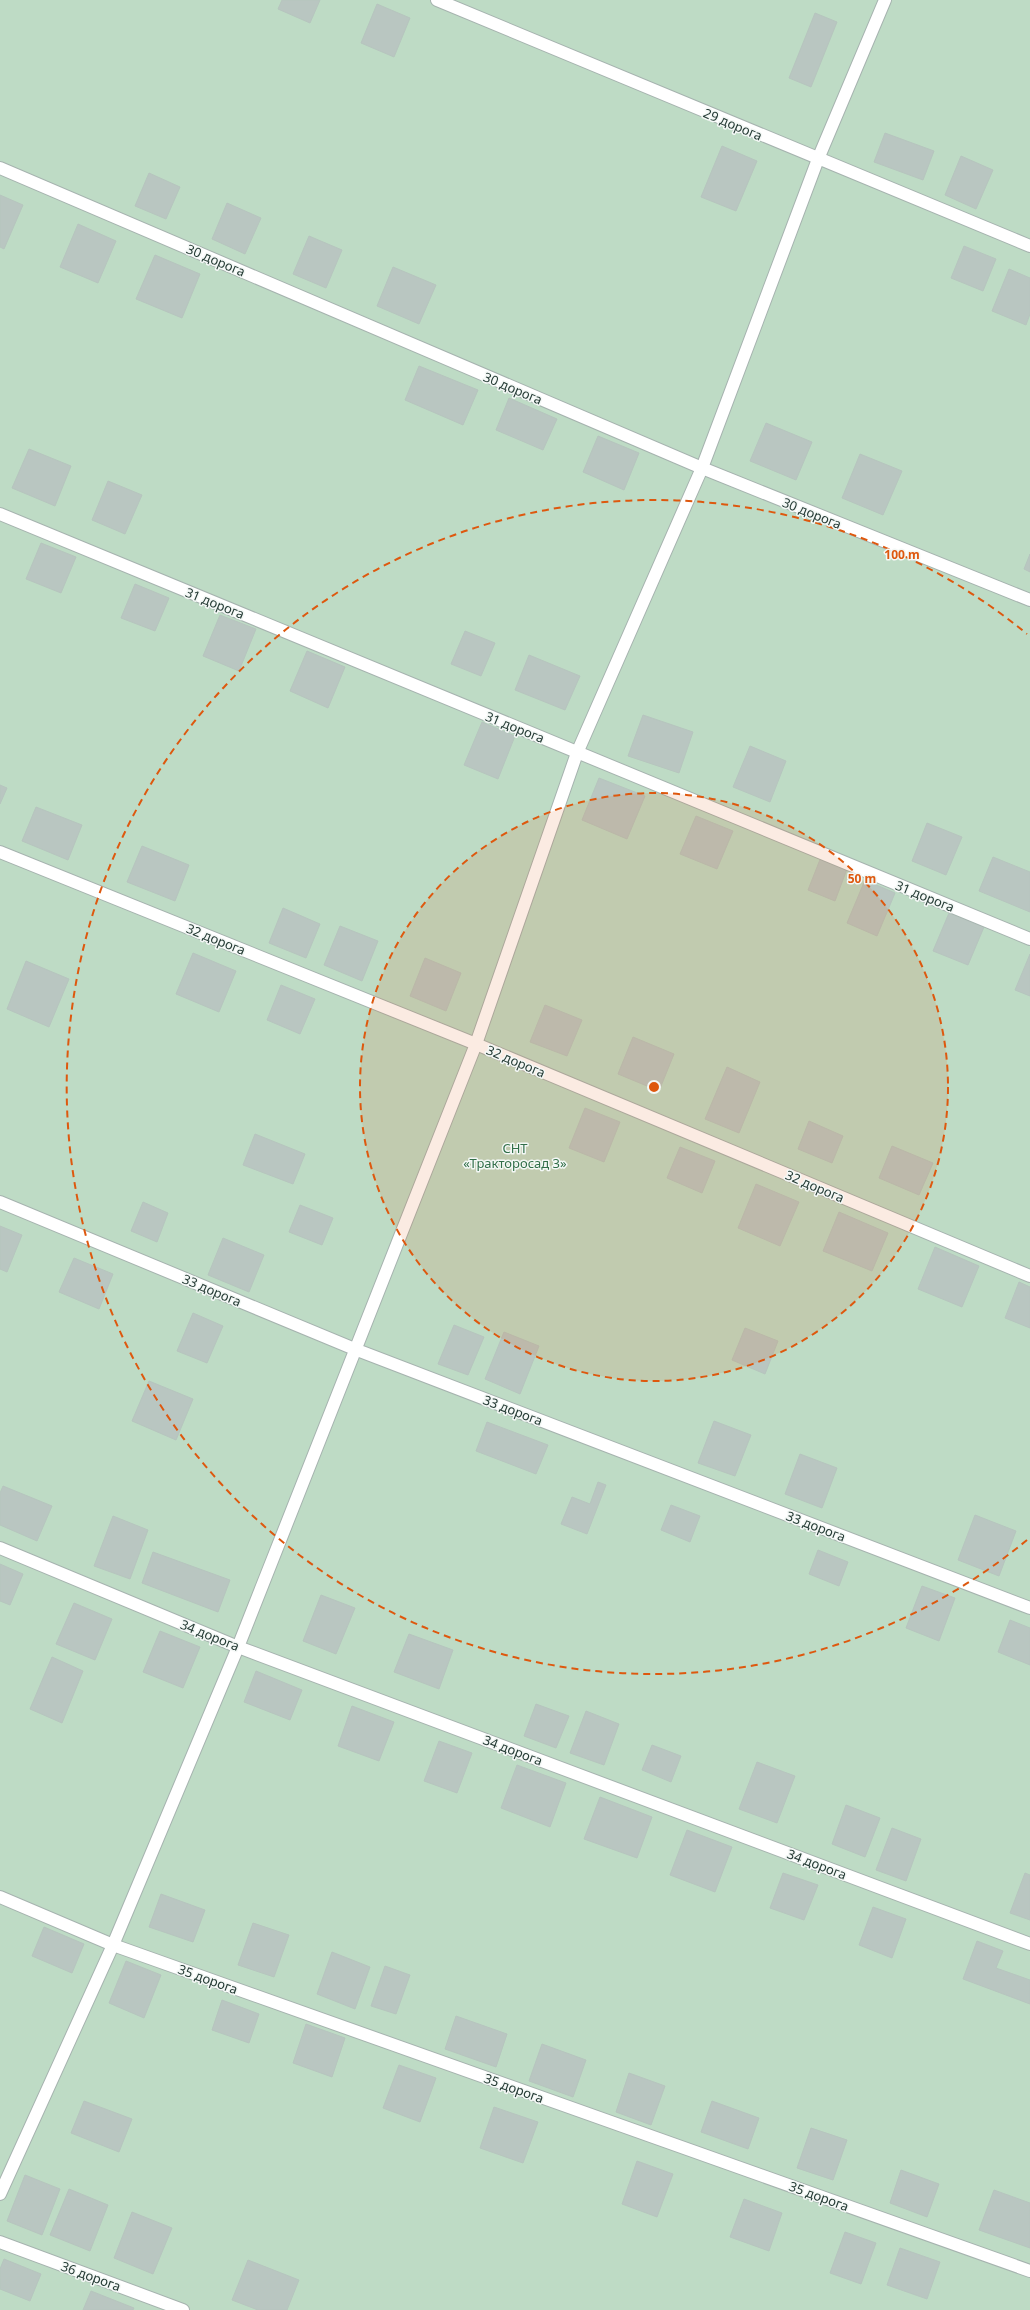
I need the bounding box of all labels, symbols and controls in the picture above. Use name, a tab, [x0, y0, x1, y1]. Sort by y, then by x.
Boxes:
street label: 29 дорога	[701, 104, 765, 144]
street label: 30 дорога	[184, 240, 248, 280]
street label: 30 дорога	[481, 368, 545, 408]
street label: 30 дорога	[780, 493, 844, 533]
text: 100 m	[884, 546, 920, 563]
street label: 31 дорога	[183, 583, 247, 623]
street label: 31 дорога	[483, 707, 547, 747]
text: 50 m	[848, 870, 876, 887]
street label: 31 дорога	[893, 876, 957, 916]
street label: 32 дорога	[184, 919, 248, 959]
street label: 32 дорога	[484, 1041, 548, 1081]
centre of rings	[647, 1080, 661, 1094]
park label: СНТ «Тракторосад 3»	[463, 1139, 567, 1172]
street label: 32 дорога	[783, 1166, 847, 1206]
street label: 33 дорога	[180, 1270, 244, 1310]
street label: 33 дорога	[481, 1390, 545, 1430]
street label: 33 дорога	[784, 1506, 848, 1546]
street label: 34 дорога	[178, 1615, 242, 1655]
street label: 34 дорога	[481, 1730, 545, 1770]
street label: 34 дорога	[785, 1844, 849, 1884]
street label: 35 дорога	[176, 1960, 240, 1998]
street label: 35 дорога	[482, 2069, 546, 2107]
street label: 35 дорога	[787, 2177, 851, 2215]
street label: 36 дорога	[59, 2257, 123, 2295]

